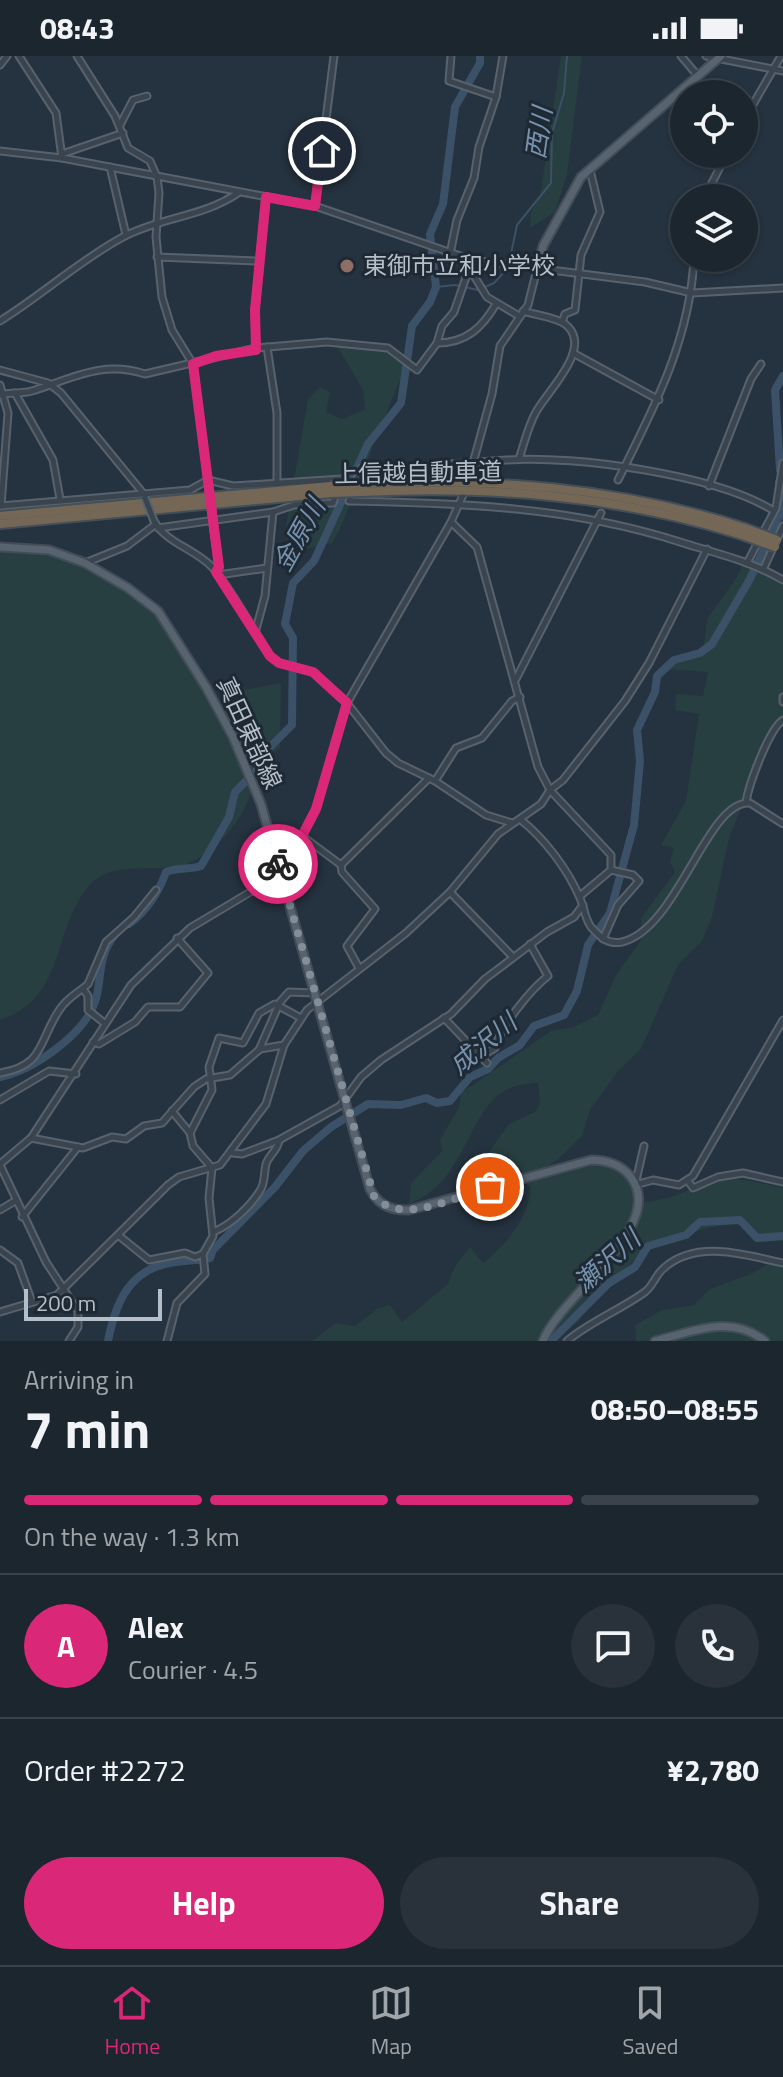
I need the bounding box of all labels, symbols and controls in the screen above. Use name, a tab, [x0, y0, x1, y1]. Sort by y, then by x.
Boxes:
text: 08:43	[40, 5, 115, 51]
map controls	[670, 80, 758, 272]
button: locate	[670, 80, 758, 168]
water label: 西川	[516, 102, 562, 161]
pin	[288, 117, 356, 185]
icon: home	[300, 129, 344, 173]
button: layers	[670, 184, 758, 272]
place label: 東御市立和小学校	[363, 247, 555, 283]
marker: 東御市立和小学校	[338, 257, 356, 275]
street label: 上信越自動車道	[334, 453, 502, 491]
water label: 金原川	[263, 489, 336, 578]
street label: 真田東部線	[208, 671, 292, 795]
courier	[238, 824, 318, 904]
icon: bike	[256, 842, 300, 886]
water label: 成沢川	[440, 1002, 527, 1084]
pin	[456, 1153, 524, 1221]
icon: bag	[468, 1165, 512, 1209]
water label: 瀬沢川	[565, 1218, 651, 1301]
scale bar	[24, 1285, 162, 1321]
text: 200 m	[36, 1286, 96, 1320]
text: Arriving in	[24, 1360, 134, 1399]
text: 08:50–08:55	[591, 1386, 759, 1432]
text: 7 min	[24, 1389, 150, 1468]
text: On the way · 1.3 km	[24, 1517, 240, 1556]
text: Alex	[128, 1604, 184, 1650]
button: chat	[571, 1604, 655, 1688]
button: phone	[675, 1604, 759, 1688]
text: A	[57, 1623, 75, 1669]
text: Courier · 4.5	[128, 1650, 258, 1689]
text: Order #2272	[24, 1747, 186, 1793]
text: ¥2,780	[667, 1747, 759, 1793]
button: Help	[24, 1857, 384, 1949]
button: Share	[400, 1857, 759, 1949]
tab: Home	[105, 1981, 160, 2063]
tab: Map	[369, 1981, 413, 2063]
tab: Saved	[622, 1981, 678, 2063]

